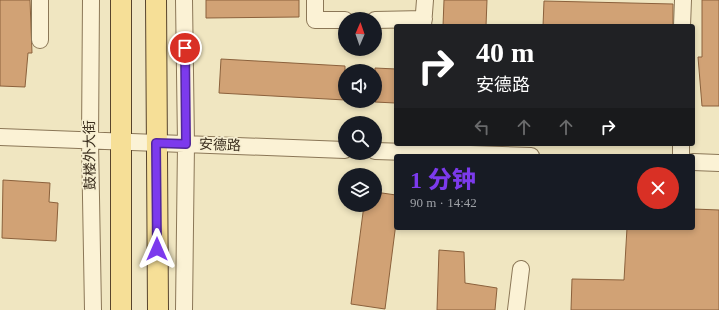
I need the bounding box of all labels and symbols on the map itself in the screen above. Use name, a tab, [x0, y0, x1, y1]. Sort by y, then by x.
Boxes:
north arrow	[338, 12, 382, 56]
pin	[168, 31, 202, 65]
street label: 鼓楼外大街	[81, 120, 98, 190]
street label: 安德路	[199, 136, 241, 153]
position arrow	[136, 228, 178, 270]

